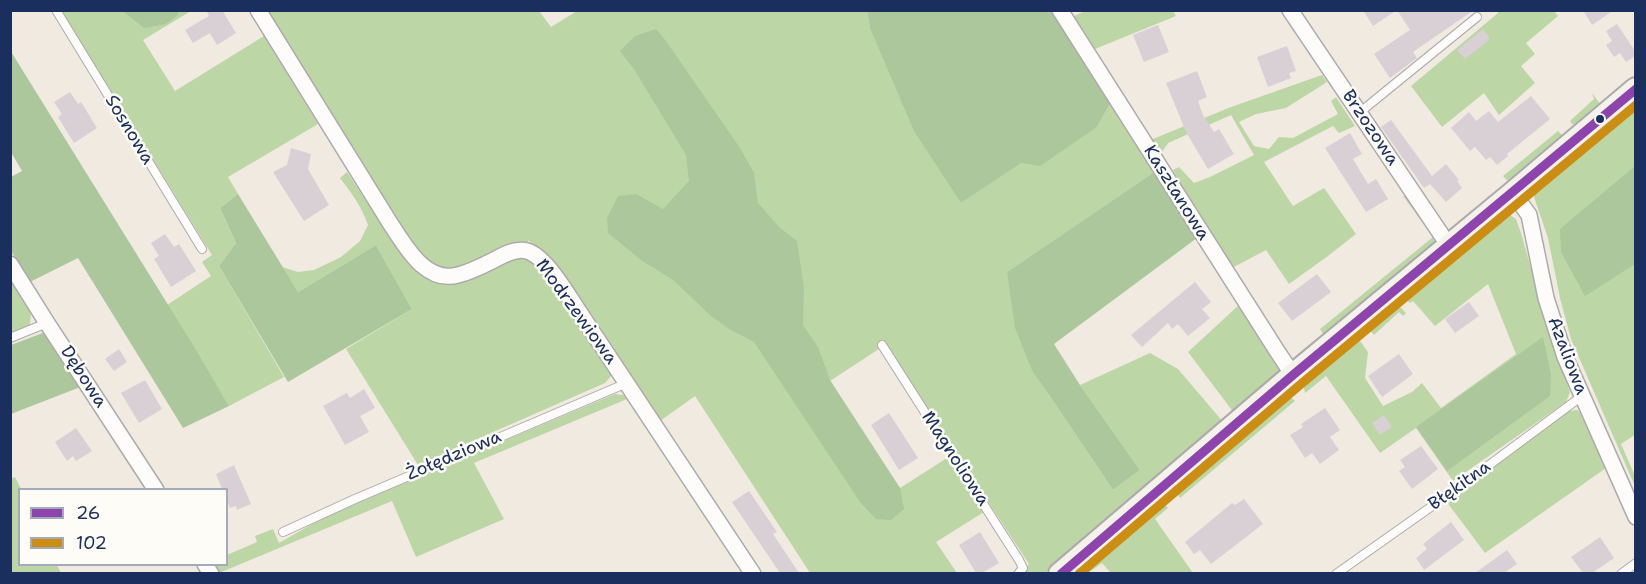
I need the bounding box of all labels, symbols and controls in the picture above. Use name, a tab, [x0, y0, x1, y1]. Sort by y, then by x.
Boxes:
street label: Brzozowa	[1337, 86, 1403, 170]
street label: Sosnowa	[100, 91, 158, 169]
unlabelled marker	[1594, 113, 1606, 125]
street label: Kasztanowa	[1138, 141, 1214, 245]
street label: Modrzewiowa	[531, 255, 621, 369]
street label: Azaliowa	[1542, 314, 1592, 398]
street label: Dębowa	[55, 342, 111, 412]
street label: Magnoliowa	[916, 408, 994, 510]
street label: Żołędziowa	[403, 426, 505, 486]
street label: Błękitna	[1425, 456, 1495, 516]
legend	[18, 488, 228, 566]
text: 26	[76, 501, 100, 525]
text: 102	[76, 531, 107, 555]

